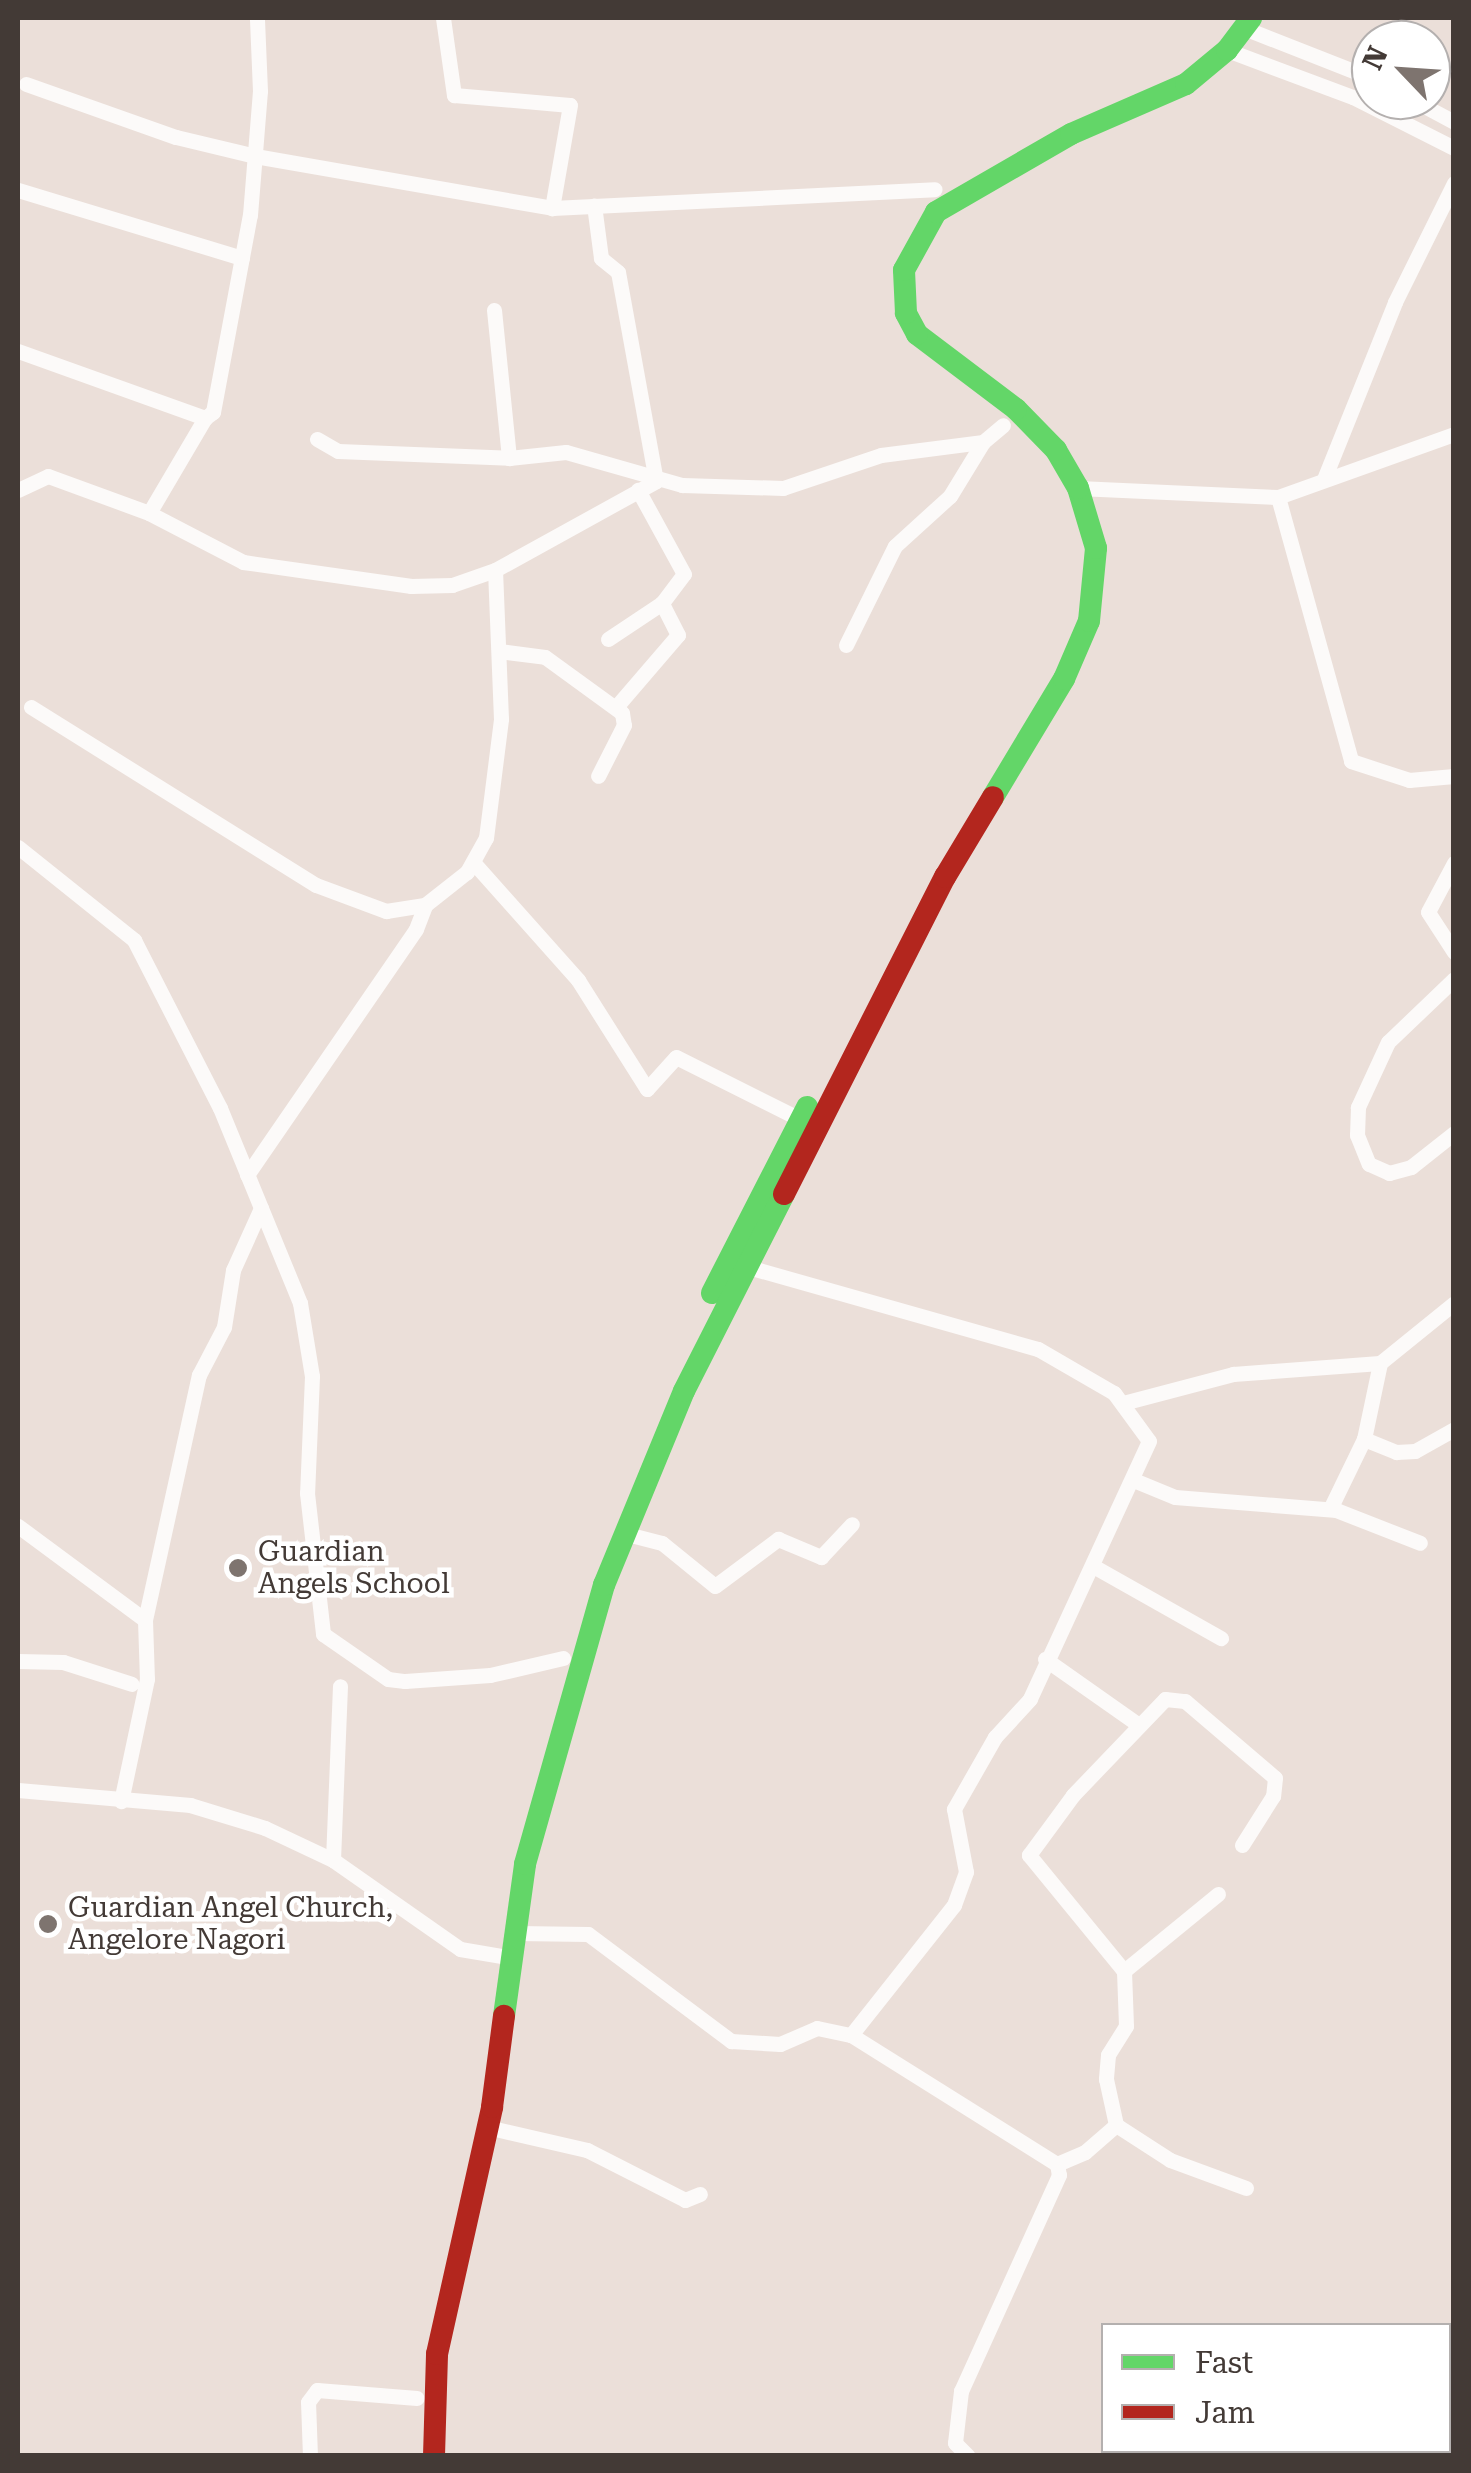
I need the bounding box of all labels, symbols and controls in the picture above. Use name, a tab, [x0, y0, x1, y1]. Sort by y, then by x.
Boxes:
north arrow	[1351, 20, 1451, 120]
text: N	[1356, 41, 1395, 75]
place label: Guardian Angels School	[258, 1535, 450, 1601]
marker: Guardian Angels School	[227, 1557, 249, 1579]
place label: Guardian Angel Church, Angelore Nagori	[68, 1891, 393, 1957]
marker: Guardian Angel Church, Angelore Nagori	[37, 1913, 59, 1935]
legend	[1101, 2323, 1451, 2453]
text: Fast	[1195, 2345, 1253, 2380]
text: Jam	[1195, 2395, 1255, 2430]

